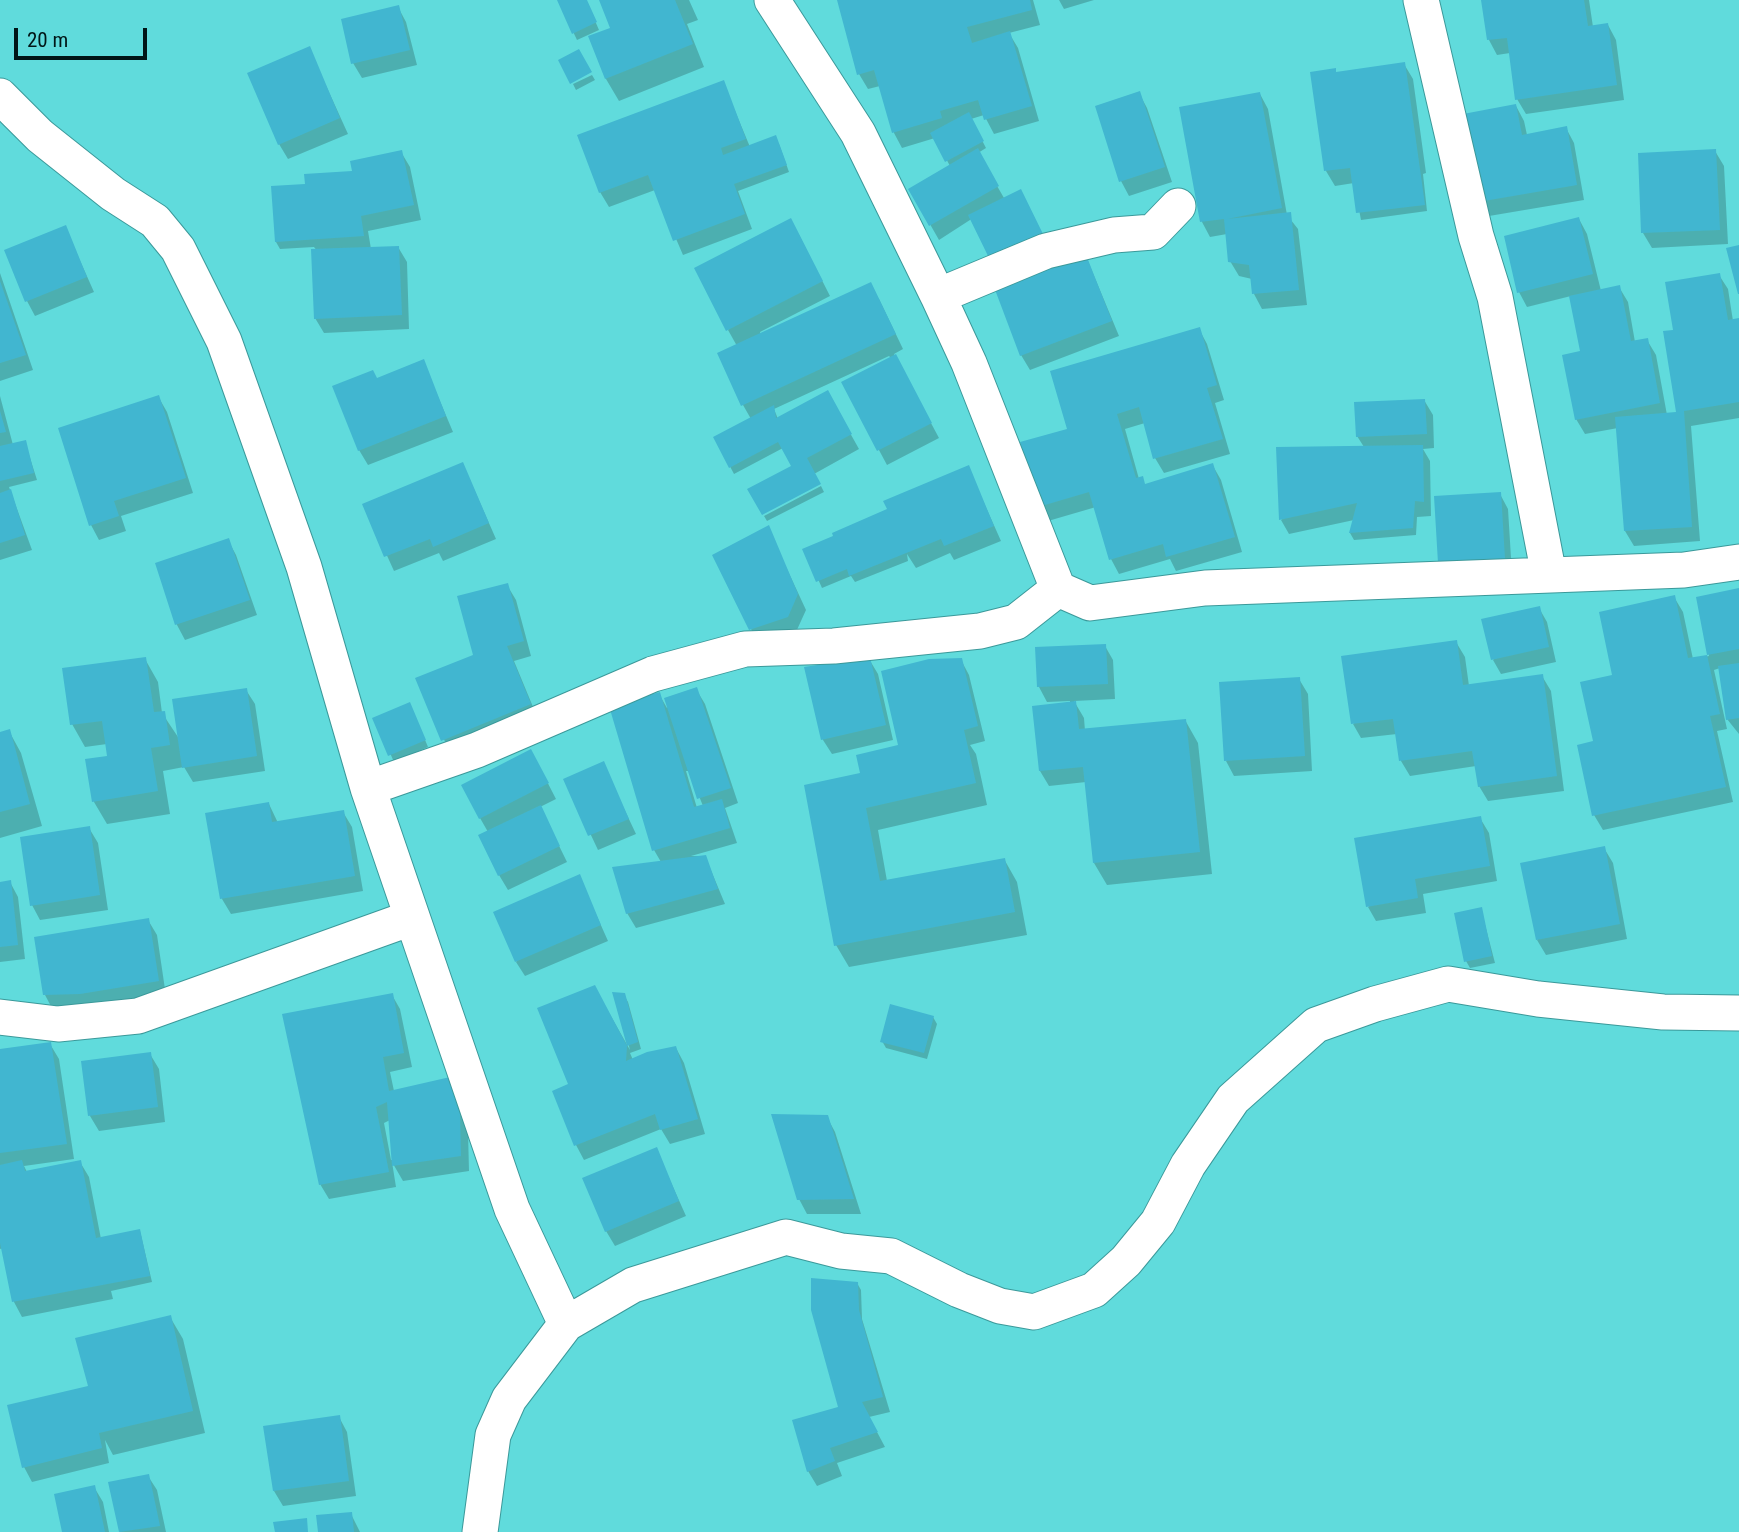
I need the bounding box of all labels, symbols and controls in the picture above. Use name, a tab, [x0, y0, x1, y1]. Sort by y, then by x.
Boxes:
scale bar	[18, 14, 150, 58]
text: 20 m	[27, 28, 68, 52]

